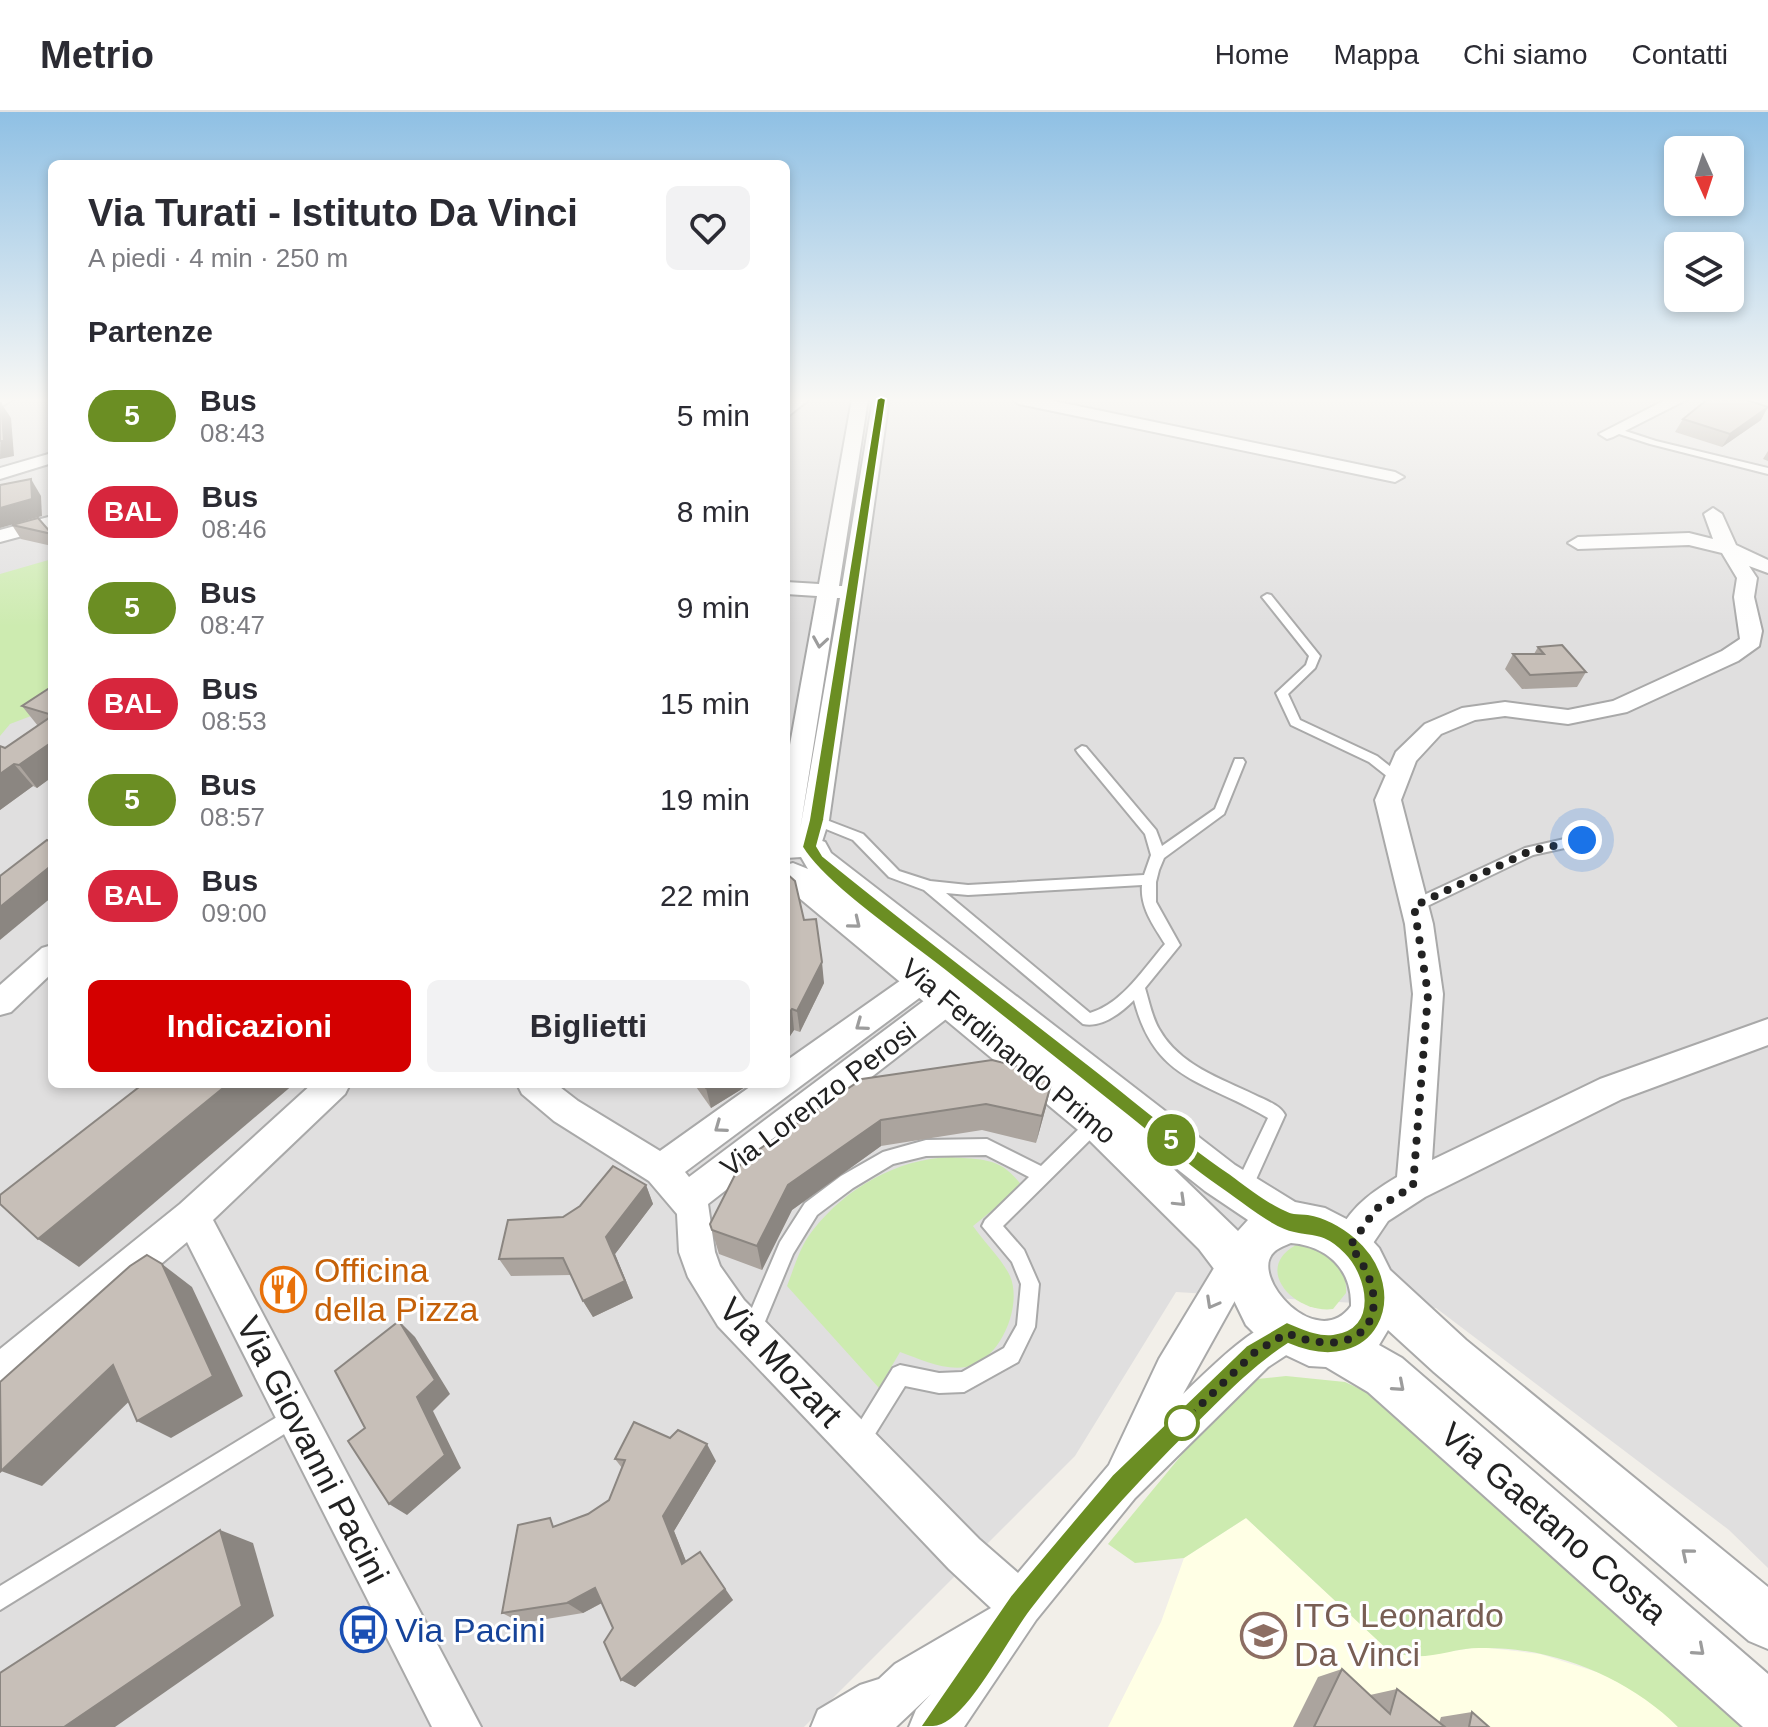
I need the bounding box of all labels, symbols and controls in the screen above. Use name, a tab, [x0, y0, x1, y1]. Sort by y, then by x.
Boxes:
text: Metrio	[40, 34, 154, 76]
text: Home	[1215, 39, 1289, 70]
text: Mappa	[1333, 39, 1419, 70]
text: Chi siamo	[1463, 39, 1588, 70]
text: Contatti	[1632, 39, 1728, 70]
north arrow	[1664, 136, 1744, 216]
map controls	[1664, 136, 1744, 312]
button: heart	[666, 186, 750, 270]
text: Via Turati - Istituto Da Vinci	[88, 192, 578, 234]
button: layers	[1664, 232, 1744, 312]
text: A piedi · 4 min · 250 m	[88, 243, 348, 273]
text: Partenze	[88, 315, 213, 348]
text: Bus	[200, 384, 257, 417]
text: 5 min	[677, 399, 750, 432]
text: 5	[124, 400, 140, 431]
text: 08:43	[200, 418, 265, 448]
text: Bus	[202, 480, 258, 513]
text: 8 min	[677, 495, 750, 528]
text: BAL	[104, 496, 162, 527]
text: 08:46	[202, 514, 267, 544]
text: Bus	[200, 576, 257, 609]
text: 9 min	[677, 591, 750, 624]
text: 5	[124, 592, 140, 623]
text: 08:47	[200, 610, 265, 640]
one-way arrow	[812, 635, 829, 649]
text: Bus	[202, 672, 258, 705]
text: 15 min	[660, 687, 750, 720]
text: BAL	[104, 688, 162, 719]
text: 08:53	[202, 706, 267, 736]
text: Bus	[200, 768, 257, 801]
text: 19 min	[660, 783, 750, 816]
text: 5	[124, 784, 140, 815]
text: 08:57	[200, 802, 265, 832]
your location	[1562, 820, 1602, 860]
text: Bus	[202, 864, 258, 897]
text: 22 min	[660, 879, 750, 912]
text: BAL	[104, 880, 162, 911]
text: 09:00	[202, 898, 267, 928]
one-way arrow	[846, 913, 860, 928]
street label: Via Ferdinando Primo	[895, 953, 1122, 1150]
button: Indicazioni	[88, 980, 411, 1072]
button: Biglietti	[427, 980, 750, 1072]
one-way arrow	[855, 1015, 869, 1030]
street label: Via Lorenzo Perosi	[715, 1016, 922, 1183]
line badge: 5	[1145, 1114, 1197, 1166]
one-way arrow	[715, 1117, 729, 1132]
text: 5	[1163, 1124, 1179, 1155]
one-way arrow	[1171, 1192, 1185, 1206]
place label: Officina della Pizza	[314, 1251, 479, 1328]
restaurant icon: Officina della Pizza	[259, 1266, 307, 1314]
street label: Via Mozart	[712, 1290, 850, 1435]
one-way arrow	[1206, 1295, 1221, 1309]
street label: Via Giovanni Pacini	[229, 1310, 397, 1590]
one-way arrow	[1389, 1377, 1404, 1391]
unlabelled marker	[1165, 1406, 1199, 1440]
street label: Via Gaetano Costa	[1433, 1415, 1675, 1631]
one-way arrow	[1681, 1549, 1696, 1564]
place label: ITG Leonardo Da Vinci	[1294, 1596, 1504, 1673]
bus stop icon: Via Pacini	[340, 1606, 388, 1654]
place label: Via Pacini	[395, 1611, 546, 1649]
school or university icon: ITG Leonardo Da Vinci	[1239, 1611, 1287, 1659]
one-way arrow	[1690, 1641, 1705, 1655]

